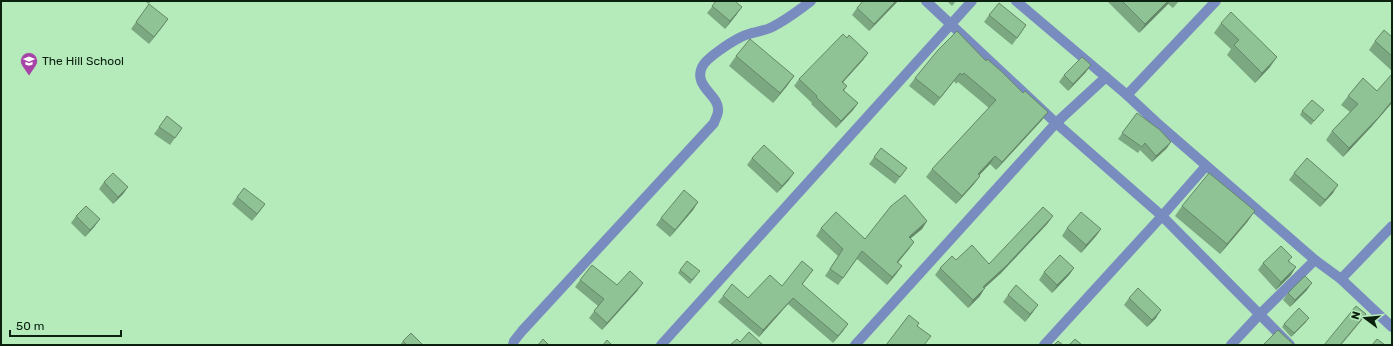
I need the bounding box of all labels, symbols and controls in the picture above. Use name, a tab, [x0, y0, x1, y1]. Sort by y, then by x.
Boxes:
school or university icon: The Hill School	[19, 51, 39, 76]
place label: The Hill School	[42, 54, 124, 68]
north arrow	[1345, 298, 1385, 338]
text: N	[1349, 310, 1363, 321]
scale bar	[10, 312, 121, 338]
text: 50 m	[16, 319, 44, 333]

